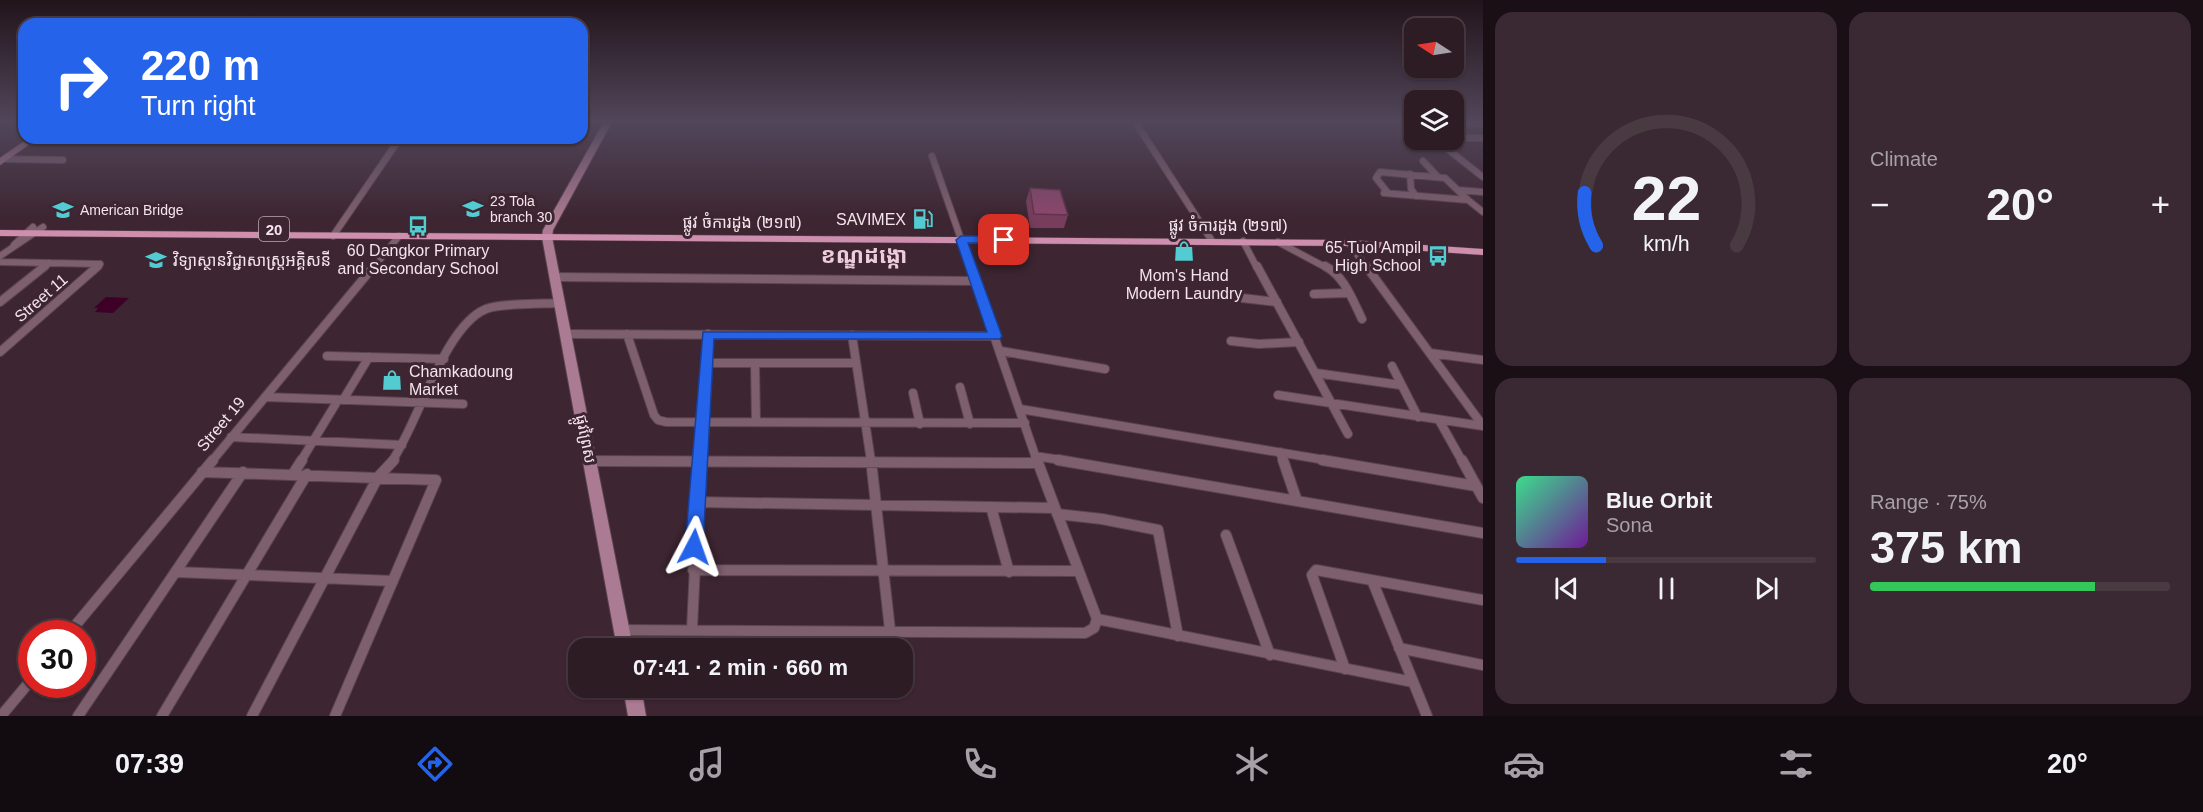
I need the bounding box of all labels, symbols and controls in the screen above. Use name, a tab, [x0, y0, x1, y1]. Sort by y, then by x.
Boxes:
north arrow	[1404, 18, 1464, 78]
map controls	[1404, 18, 1464, 150]
icon: right	[42, 42, 120, 120]
text: 220 m	[141, 42, 260, 89]
button: layers	[1404, 90, 1464, 150]
text: Turn right	[141, 91, 256, 121]
text: Climate	[1870, 148, 1938, 170]
text: 22	[1631, 164, 1701, 233]
text: 20°	[1986, 179, 2054, 230]
text: −	[1870, 186, 1889, 223]
text: +	[2151, 186, 2170, 223]
place label: 23 Tola branch 30	[490, 193, 552, 225]
school or university icon: 23 Tola branch 30	[461, 197, 485, 221]
school or university icon: American Bridge	[51, 198, 75, 222]
place label: American Bridge	[80, 202, 184, 218]
fuel station icon: SAVIMEX	[911, 207, 935, 231]
place label: SAVIMEX	[836, 211, 906, 228]
street label: ផ្លូវ ចំការដូង (២១៧)	[682, 212, 802, 236]
bus stop icon: 60 Dangkor Primary and Secondary School	[406, 214, 430, 238]
pin	[978, 214, 1029, 265]
street label: ផ្លូវ ចំការដូង (២១៧)	[1168, 215, 1288, 239]
road number: 20	[259, 217, 289, 241]
icon: arrive	[987, 223, 1020, 256]
text: km/h	[1643, 232, 1689, 256]
shop icon: Mom's Hand Modern Laundry	[1172, 239, 1196, 263]
place label: 65 Tuol Ampil High School	[1325, 239, 1421, 274]
place label: 60 Dangkor Primary and Secondary School	[338, 242, 499, 277]
district label: ខណ្ឌដង្កោ	[821, 243, 907, 269]
bus stop icon: 65 Tuol Ampil High School	[1426, 244, 1450, 268]
school or university icon: វិទ្យាស្ថានវិជ្ជាសាស្រ្តអគ្គិសនី	[144, 248, 168, 272]
place label: វិទ្យាស្ថានវិជ្ជាសាស្រ្តអគ្គិសនី	[172, 250, 331, 270]
place label: Mom's Hand Modern Laundry	[1126, 267, 1242, 302]
street label: Street 11	[11, 271, 71, 325]
place label: Chamkadoung Market	[409, 363, 513, 398]
shop icon: Chamkadoung Market	[380, 368, 404, 392]
street label: Street 19	[194, 394, 248, 454]
street label: ផ្លូវព្រៃស	[567, 413, 601, 466]
text: Blue Orbit	[1606, 488, 1712, 513]
text: Range · 75%	[1870, 491, 1987, 513]
text: Sona	[1606, 514, 1653, 536]
position arrow	[662, 515, 726, 579]
text: 375 km	[1870, 522, 2023, 573]
icon: previous	[1550, 572, 1583, 605]
icon: pause	[1650, 572, 1683, 605]
icon: next	[1750, 572, 1783, 605]
speed limit sign: 30	[18, 620, 96, 698]
text: 07:41 · 2 min · 660 m	[633, 655, 848, 680]
icon: directions	[414, 743, 456, 785]
icon: music	[686, 743, 728, 785]
icon: phone	[959, 743, 1001, 785]
icon: climate	[1231, 743, 1273, 785]
icon: car	[1503, 743, 1545, 785]
icon: filters	[1775, 743, 1817, 785]
text: 07:39	[115, 749, 184, 779]
text: 20°	[2047, 749, 2088, 779]

